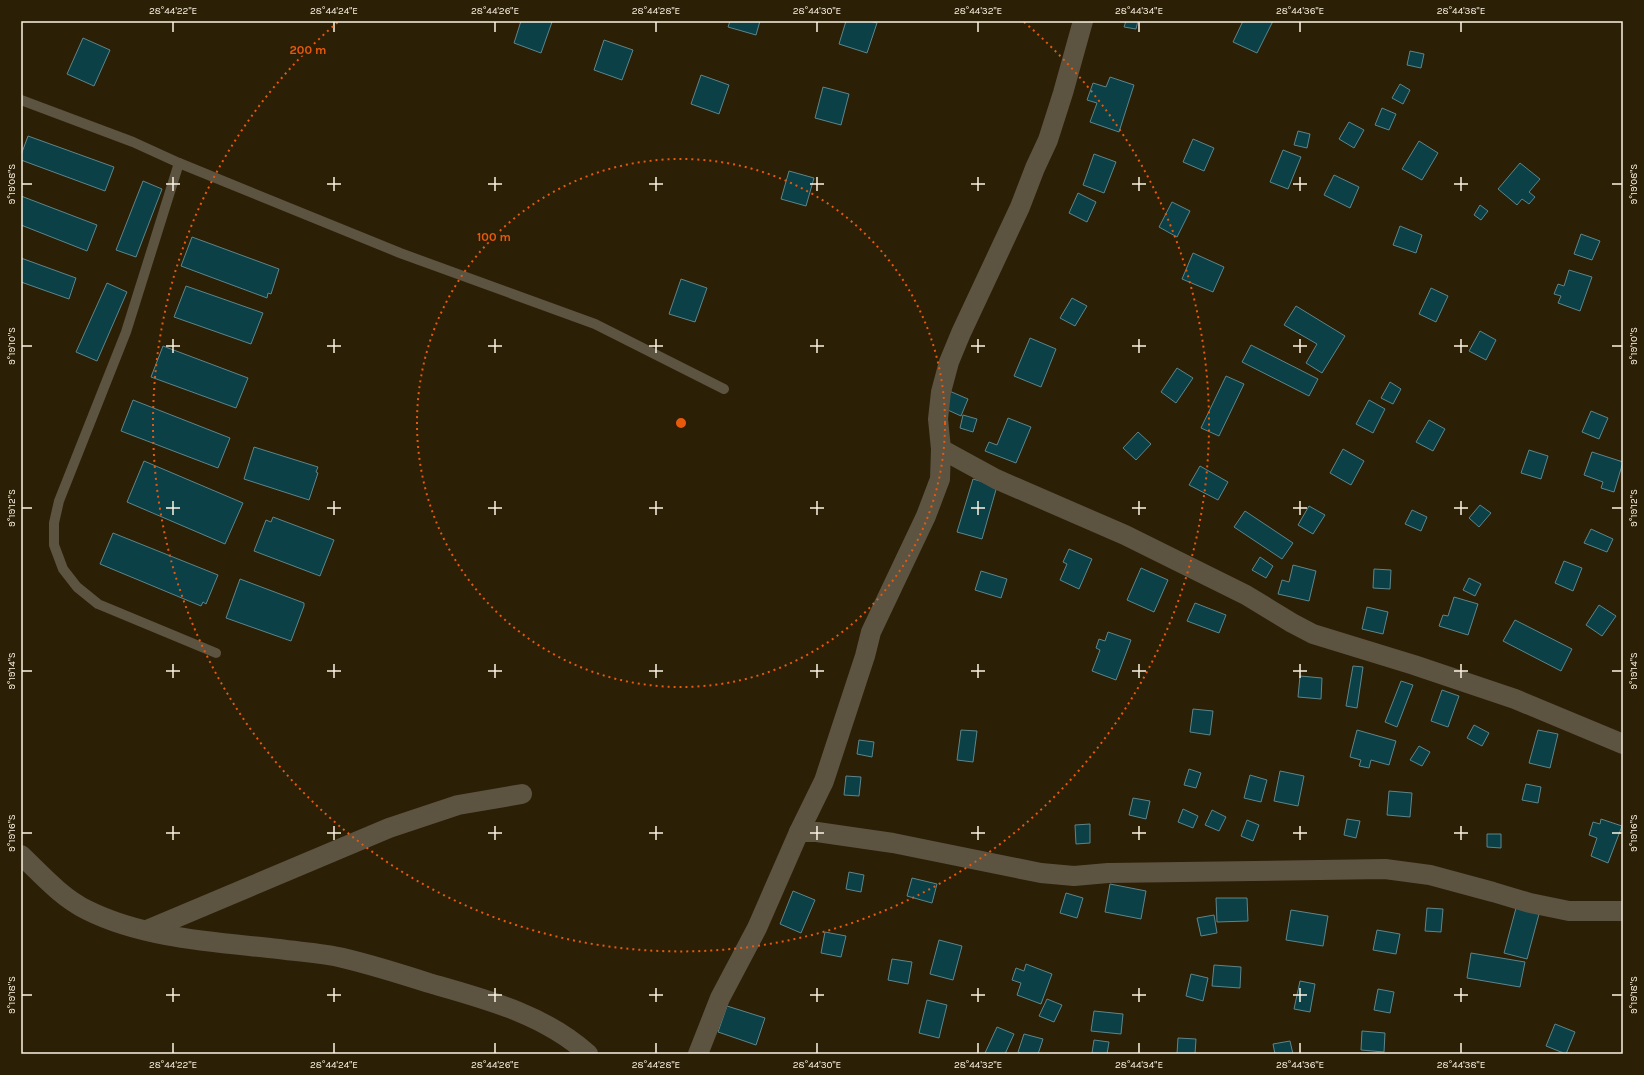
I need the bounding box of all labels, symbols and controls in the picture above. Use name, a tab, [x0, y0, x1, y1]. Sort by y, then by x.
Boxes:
text: 28°44'22"E	[149, 5, 197, 17]
text: 28°44'24"E	[310, 5, 358, 17]
text: 28°44'26"E	[471, 5, 519, 17]
text: 28°44'28"E	[632, 5, 680, 17]
text: 28°44'30"E	[793, 5, 841, 17]
text: 28°44'32"E	[954, 5, 1002, 17]
text: 28°44'34"E	[1115, 5, 1163, 17]
text: 28°44'36"E	[1276, 5, 1324, 17]
text: 28°44'38"E	[1437, 5, 1485, 17]
text: 200 m	[290, 43, 326, 57]
text: 9°19'08"S	[6, 164, 18, 204]
text: 9°19'08"S	[1628, 164, 1640, 204]
text: 100 m	[477, 230, 511, 244]
text: 9°19'10"S	[6, 327, 18, 365]
text: 9°19'10"S	[1628, 327, 1640, 365]
centre of rings	[674, 416, 688, 430]
text: 9°19'12"S	[6, 489, 18, 527]
text: 9°19'12"S	[1628, 489, 1640, 527]
text: 9°19'14"S	[6, 652, 18, 690]
text: 9°19'14"S	[1628, 652, 1640, 690]
text: 9°19'16"S	[6, 814, 18, 852]
text: 9°19'16"S	[1628, 814, 1640, 852]
text: 9°19'18"S	[6, 976, 18, 1014]
text: 9°19'18"S	[1628, 976, 1640, 1014]
text: 28°44'22"E	[149, 1059, 197, 1071]
text: 28°44'24"E	[310, 1059, 358, 1071]
text: 28°44'26"E	[471, 1059, 519, 1071]
text: 28°44'28"E	[632, 1059, 680, 1071]
text: 28°44'30"E	[793, 1059, 841, 1071]
text: 28°44'32"E	[954, 1059, 1002, 1071]
text: 28°44'34"E	[1115, 1059, 1163, 1071]
text: 28°44'36"E	[1276, 1059, 1324, 1071]
text: 28°44'38"E	[1437, 1059, 1485, 1071]

